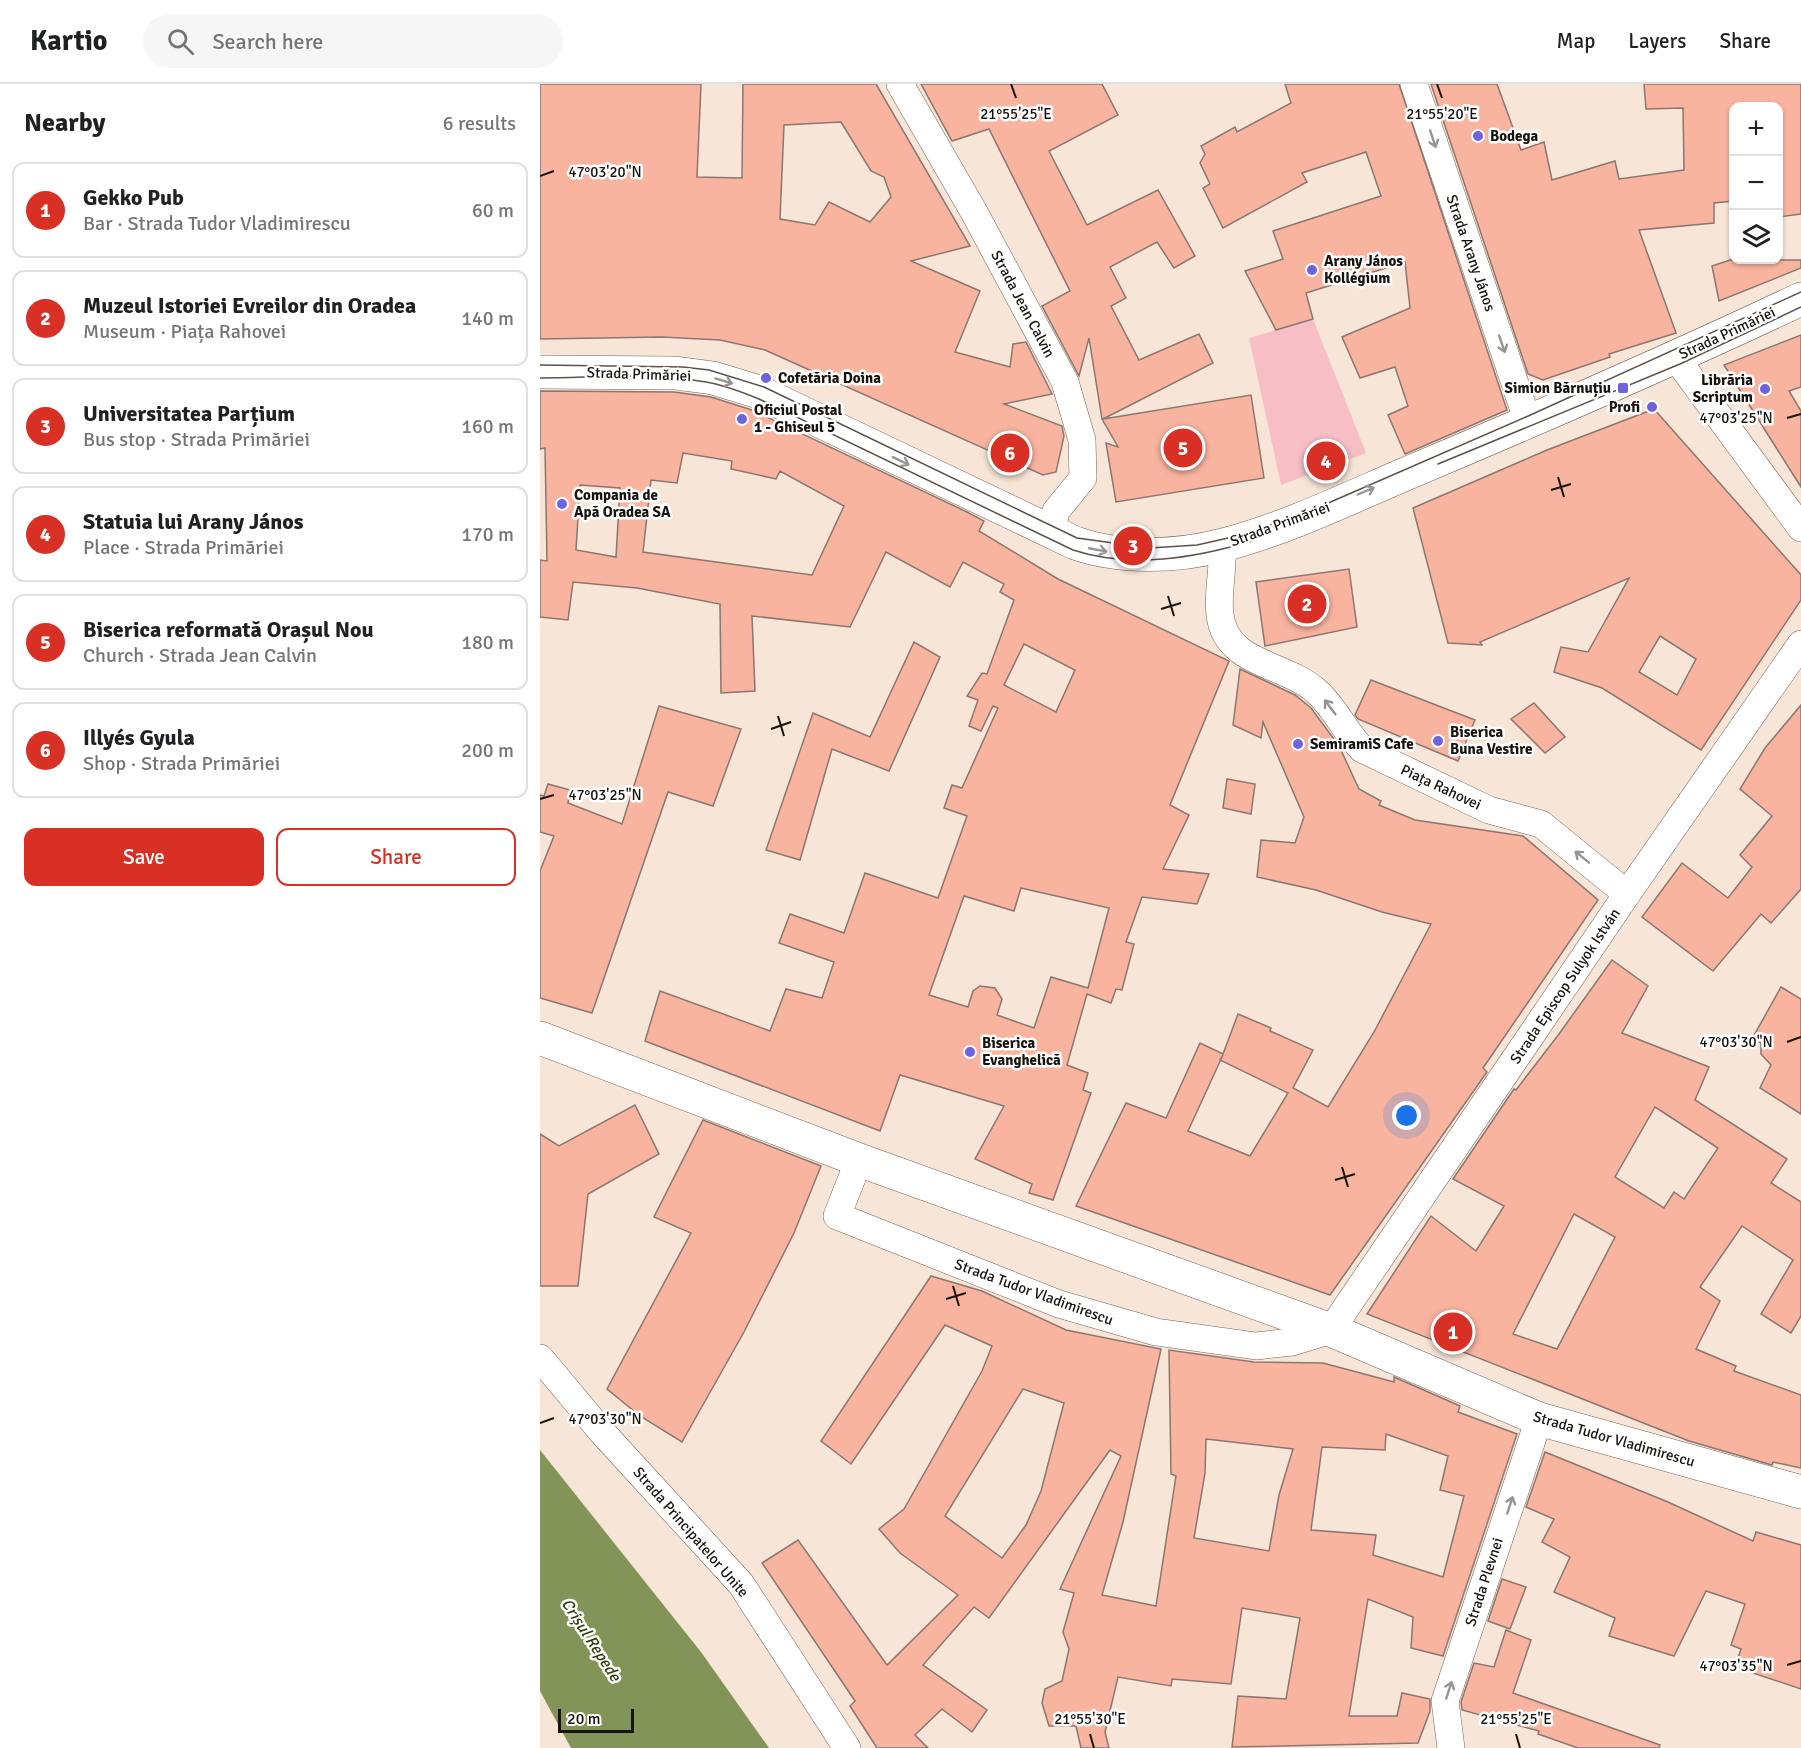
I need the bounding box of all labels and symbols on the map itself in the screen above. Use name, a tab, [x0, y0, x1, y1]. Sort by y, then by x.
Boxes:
text: 21°55'25"E	[980, 105, 1052, 123]
text: 21°55'20"E	[1406, 105, 1478, 123]
place label: Bodega	[1490, 127, 1539, 145]
one-way arrow	[1428, 129, 1439, 148]
marker: Bodega	[1471, 129, 1485, 143]
text: 47°03'20"N	[568, 163, 642, 181]
street label: Strada Arany János	[1443, 192, 1500, 314]
street label: Strada Jean Calvin	[987, 247, 1059, 361]
place label: Arany János Kollégium	[1324, 252, 1403, 287]
marker: Arany János Kollégium	[1305, 263, 1319, 277]
street label: Strada Primăriei	[1676, 303, 1778, 363]
one-way arrow	[1497, 334, 1508, 353]
street label: Strada Primăriei	[586, 363, 692, 385]
place label: Cofetăria Doina	[778, 369, 881, 387]
marker: Cofetăria Doina	[759, 371, 773, 385]
place label: Librăria Scriptum	[1693, 371, 1753, 406]
one-way arrow	[714, 376, 733, 387]
place label: Simion Bărnuțiu	[1505, 379, 1611, 398]
marker: Simion Bărnuțiu	[1616, 381, 1630, 395]
marker: Librăria Scriptum	[1758, 382, 1772, 396]
place label: Profi	[1609, 398, 1640, 416]
marker: Profi	[1645, 400, 1659, 414]
place label: Oficiul Postal 1 - Ghiseul 5	[754, 401, 842, 436]
text: 47°03'25"N	[1699, 409, 1773, 427]
marker: Oficiul Postal 1 - Ghiseul 5	[735, 412, 749, 426]
pin: 5	[1164, 426, 1202, 470]
pin: 6	[990, 430, 1030, 476]
pin: 4	[1306, 438, 1346, 484]
one-way arrow	[892, 455, 910, 467]
one-way arrow	[1356, 485, 1374, 496]
place label: Compania de Apă Oradea SA	[574, 486, 671, 521]
marker: Compania de Apă Oradea SA	[555, 497, 569, 511]
street label: Strada Primăriei	[1228, 498, 1332, 550]
pin: 3	[1114, 524, 1152, 568]
one-way arrow	[1087, 545, 1107, 556]
pin: 2	[1288, 582, 1326, 626]
one-way arrow	[1324, 699, 1337, 715]
place label: Biserica Buna Vestire	[1450, 723, 1532, 758]
marker: Biserica Buna Vestire	[1431, 734, 1445, 748]
place label: SemiramiS Cafe	[1310, 735, 1414, 753]
marker: SemiramiS Cafe	[1291, 737, 1305, 751]
street label: Piața Rahovei	[1397, 761, 1484, 814]
text: 47°03'25"N	[568, 786, 642, 804]
one-way arrow	[1575, 850, 1590, 864]
street label: Strada Episcop Sulyok István	[1506, 905, 1624, 1067]
text: 47°03'30"N	[1699, 1033, 1773, 1051]
place label: Biserica Evanghelică	[982, 1034, 1061, 1069]
marker: Biserica Evanghelică	[963, 1045, 977, 1059]
your location	[1392, 1101, 1421, 1130]
street label: Strada Tudor Vladimirescu	[952, 1255, 1116, 1329]
pin: 1	[1434, 1310, 1472, 1354]
street label: Strada Tudor Vladimirescu	[1531, 1407, 1697, 1471]
text: 47°03'30"N	[568, 1410, 642, 1428]
street label: Strada Principatelor Unite	[630, 1463, 752, 1601]
one-way arrow	[1505, 1496, 1516, 1515]
street label: Strada Plevnei	[1461, 1535, 1507, 1629]
water label: Crișul Repede	[557, 1595, 626, 1686]
text: 47°03'35"N	[1699, 1657, 1773, 1675]
one-way arrow	[1444, 1681, 1455, 1700]
scale bar	[558, 1706, 634, 1734]
text: 21°55'30"E	[1054, 1710, 1126, 1728]
text: 21°55'25"E	[1480, 1710, 1552, 1728]

